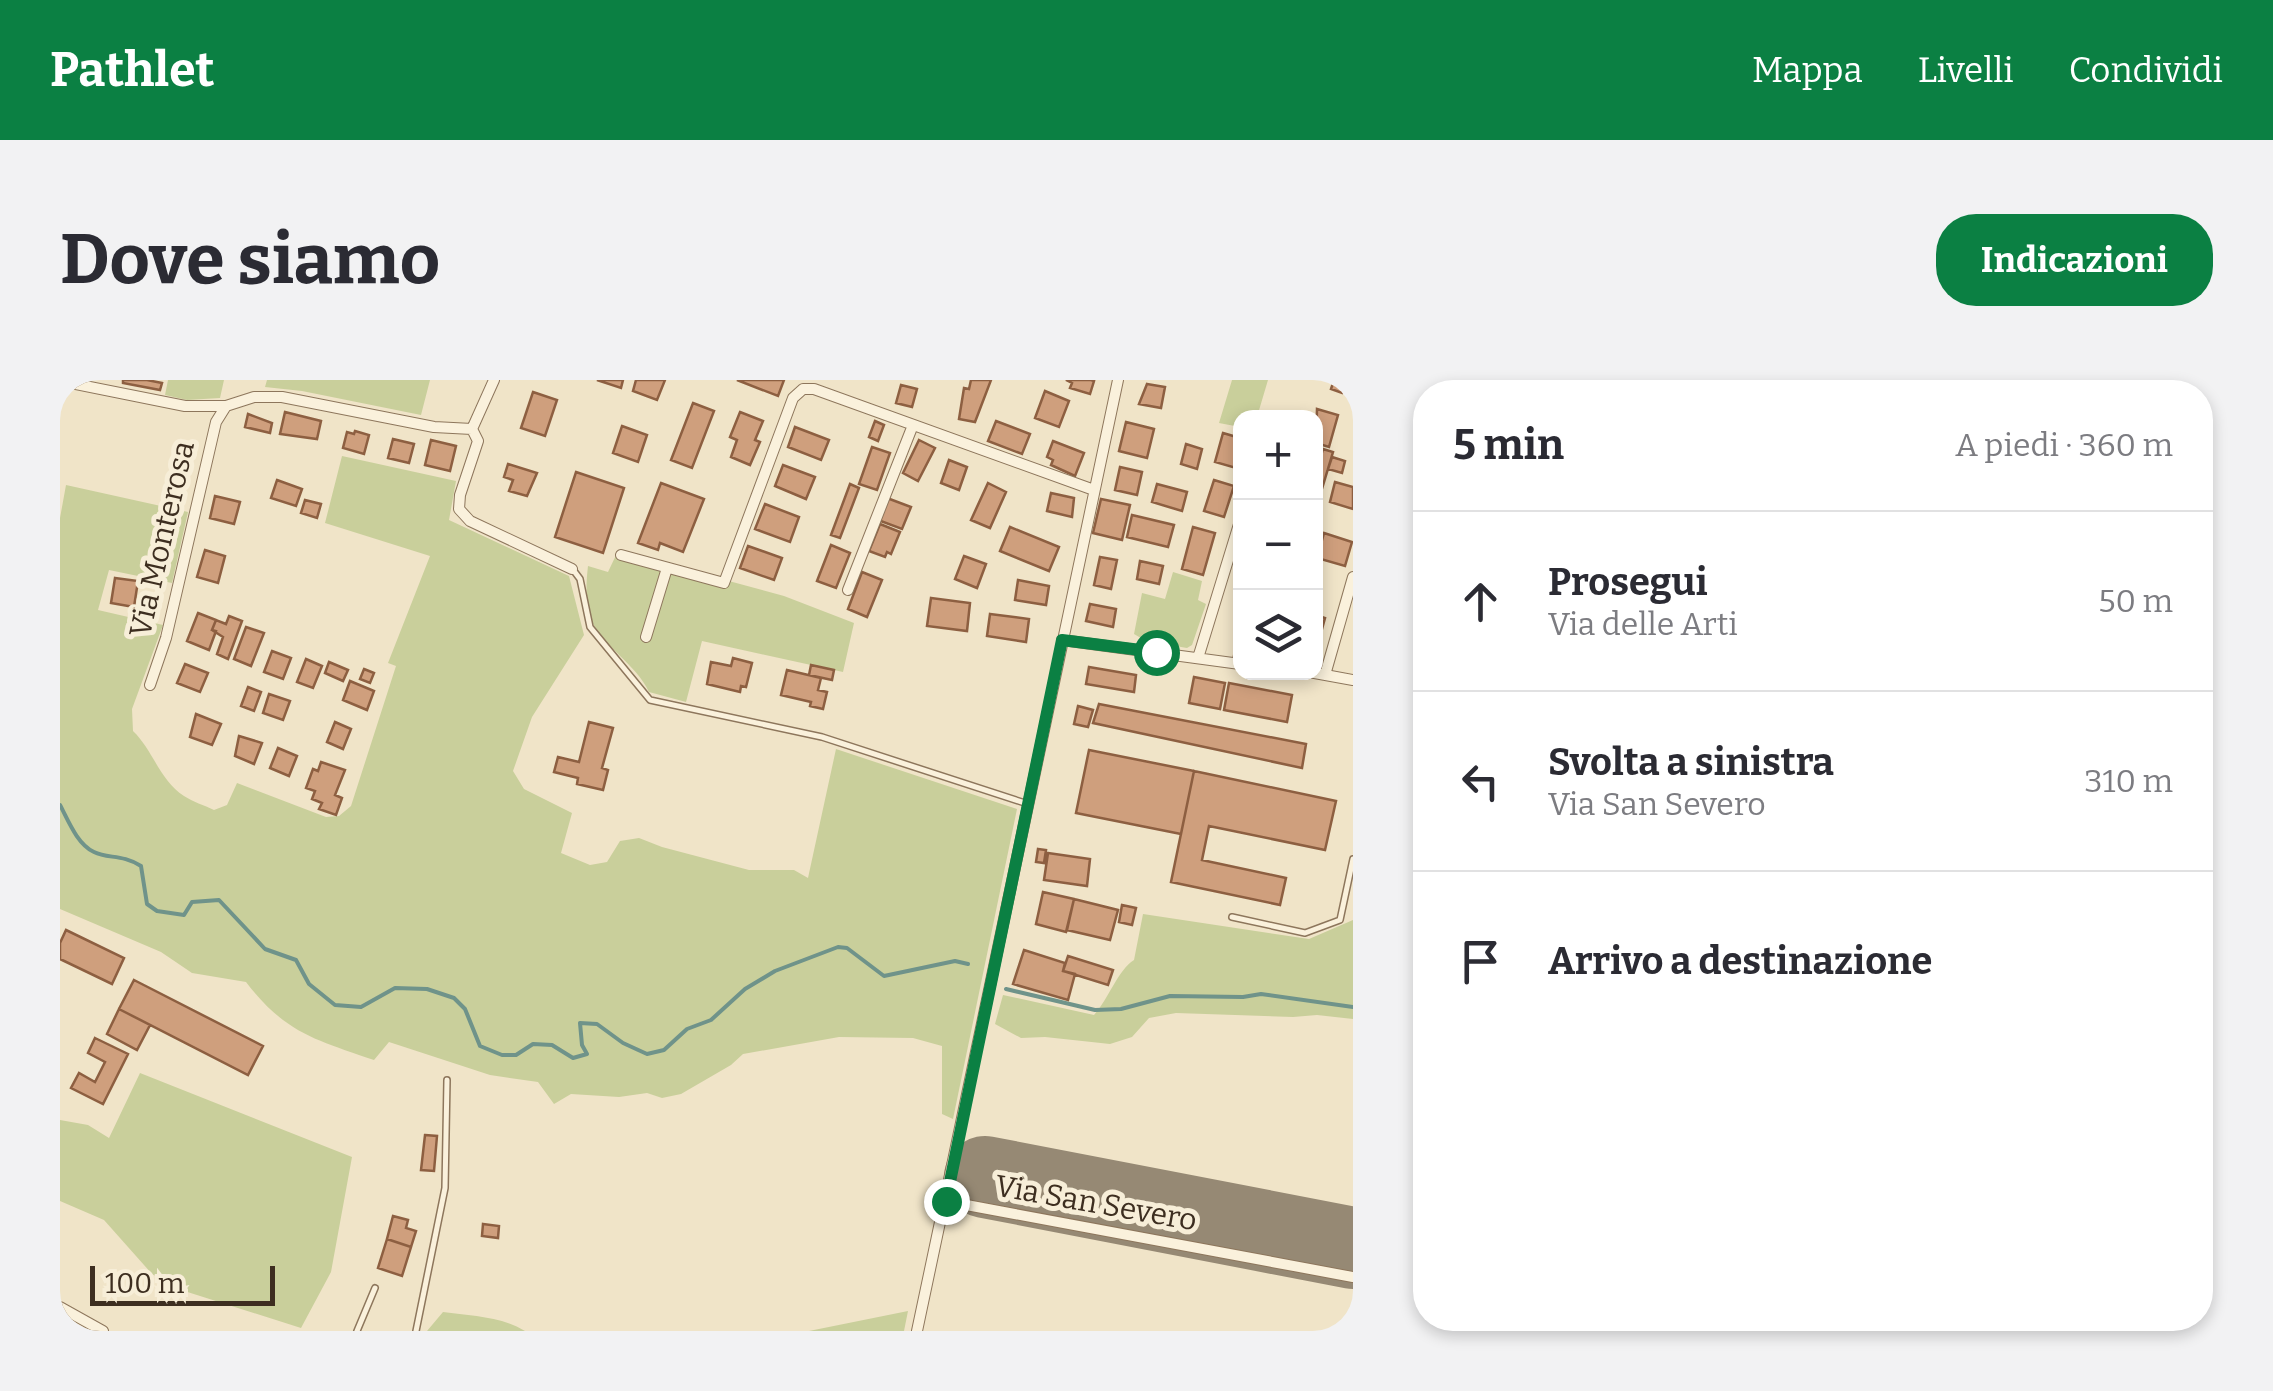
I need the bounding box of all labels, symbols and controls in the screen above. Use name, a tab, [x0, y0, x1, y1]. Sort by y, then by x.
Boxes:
text: Pathlet	[50, 41, 215, 99]
text: Mappa	[1752, 49, 1863, 91]
text: Livelli	[1918, 49, 2014, 91]
text: Condividi	[2069, 49, 2223, 91]
button: Indicazioni	[1936, 214, 2213, 306]
text: Dove siamo	[60, 218, 440, 302]
map controls	[1233, 410, 1323, 680]
button: +	[1233, 410, 1323, 500]
text: 5 min	[1453, 420, 1564, 470]
text: A piedi · 360 m	[1955, 426, 2173, 464]
street label: Via Monterosa	[122, 437, 202, 641]
button: −	[1233, 500, 1323, 590]
text: Prosegui	[1548, 559, 1708, 605]
icon: ahead	[1453, 574, 1508, 629]
text: 50 m	[2098, 582, 2173, 620]
button: layers	[1233, 590, 1323, 680]
text: Via delle Arti	[1548, 605, 1738, 643]
route start	[1134, 630, 1180, 676]
text: Svolta a sinistra	[1548, 739, 1834, 785]
icon: left	[1453, 754, 1508, 809]
text: 310 m	[2084, 762, 2173, 800]
text: Via San Severo	[1548, 785, 1766, 823]
icon: arrive	[1453, 934, 1508, 989]
text: Arrivo a destinazione	[1548, 938, 1932, 984]
street label: Via San Severo	[992, 1168, 1200, 1238]
route end	[924, 1179, 970, 1225]
scale bar	[90, 1261, 275, 1306]
text: 100 m	[105, 1267, 185, 1300]

